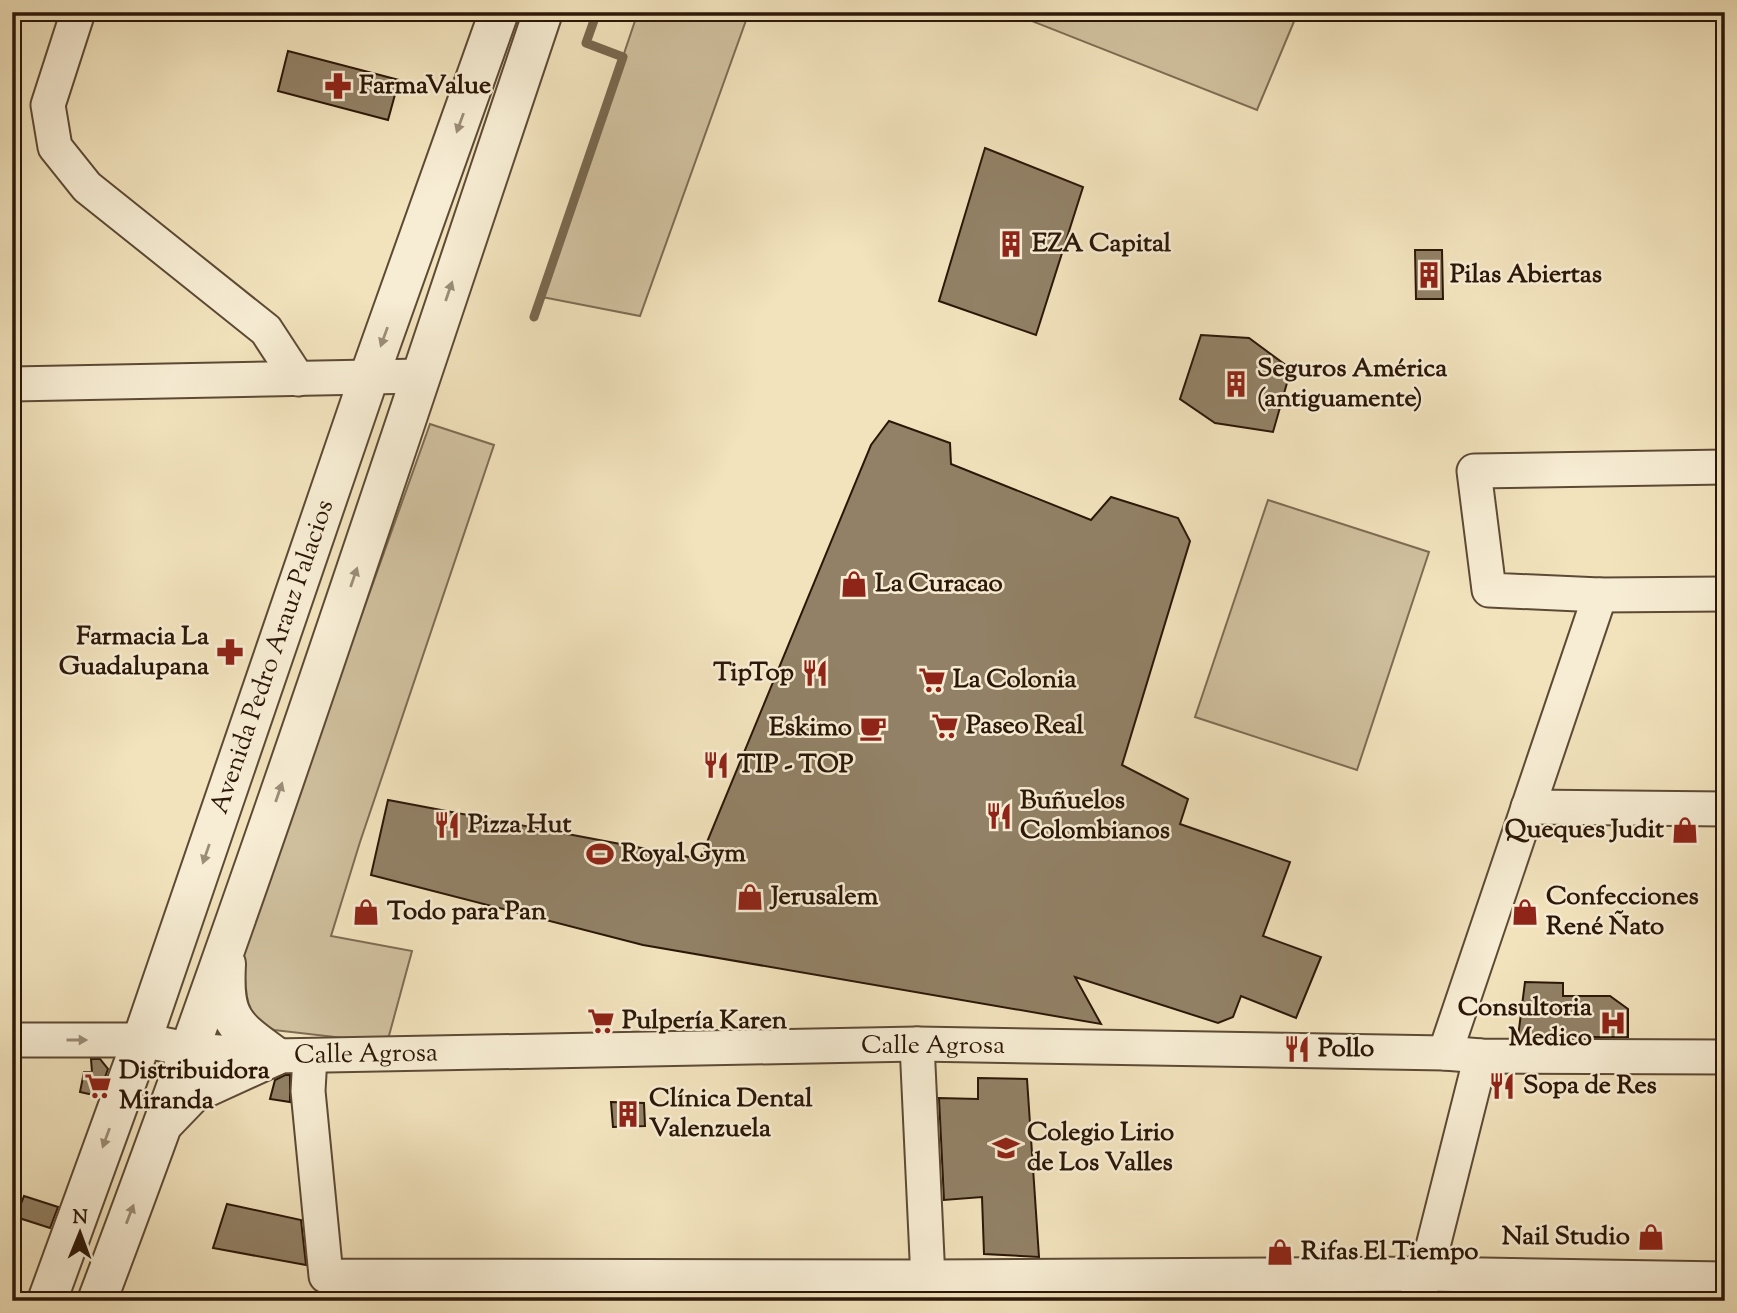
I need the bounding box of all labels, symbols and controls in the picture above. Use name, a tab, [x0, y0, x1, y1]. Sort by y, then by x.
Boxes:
place label: FarmaValue	[359, 68, 491, 105]
pharmacy icon: FarmaValue	[323, 71, 353, 101]
one-way arrow	[454, 112, 465, 133]
place label: EZA Capital	[1032, 226, 1172, 263]
building icon: EZA Capital	[996, 229, 1026, 259]
place label: Pilas Abiertas	[1450, 257, 1602, 294]
building icon: Pilas Abiertas	[1414, 260, 1444, 290]
one-way arrow	[444, 281, 455, 302]
one-way arrow	[378, 327, 389, 348]
place label: Seguros América (antiguamente)	[1257, 351, 1447, 418]
building icon: Seguros América (antiguamente)	[1221, 369, 1251, 399]
street label: Avenida Pedro Arauz Palacios	[202, 495, 344, 819]
one-way arrow	[349, 566, 360, 587]
place label: La Curacao	[875, 566, 1003, 603]
shop icon: La Curacao	[839, 569, 869, 599]
place label: Farmacia La Guadalupana	[59, 619, 209, 686]
pharmacy icon: Farmacia La Guadalupana	[215, 637, 245, 667]
place label: TipTop	[713, 655, 794, 692]
restaurant icon: TipTop	[800, 658, 830, 688]
place label: La Colonia	[953, 662, 1076, 699]
supermarket icon: La Colonia	[917, 665, 947, 695]
place label: Paseo Real	[966, 708, 1084, 745]
place label: Eskimo	[769, 710, 852, 747]
supermarket icon: Paseo Real	[930, 711, 960, 741]
cafe icon: Eskimo	[858, 713, 888, 743]
place label: TIP - TOP	[737, 747, 854, 784]
restaurant icon: TIP - TOP	[701, 750, 731, 780]
one-way arrow	[274, 781, 285, 802]
place label: Buñuelos Colombianos	[1020, 783, 1170, 850]
restaurant icon: Buñuelos Colombianos	[984, 801, 1014, 831]
place label: Pizza Hut	[468, 807, 571, 844]
restaurant icon: Pizza Hut	[432, 810, 462, 840]
place label: Queques Judit	[1505, 812, 1664, 849]
shop icon: Queques Judit	[1670, 815, 1700, 845]
place label: Royal Gym	[621, 836, 746, 873]
sports icon: Royal Gym	[585, 839, 615, 869]
one-way arrow	[200, 843, 211, 864]
place label: Jerusalem	[769, 879, 879, 916]
place label: Confecciones René Ñato	[1546, 879, 1699, 946]
shop icon: Jerusalem	[735, 882, 765, 912]
place label: Todo para Pan	[387, 894, 547, 931]
shop icon: Todo para Pan	[351, 897, 381, 927]
shop icon: Confecciones René Ñato	[1510, 897, 1540, 927]
place label: Consultoria Medico	[1458, 990, 1592, 1057]
place label: Pulpería Karen	[622, 1003, 788, 1040]
supermarket icon: Pulpería Karen	[586, 1006, 616, 1036]
hospital icon: Consultoria Medico	[1598, 1008, 1628, 1038]
street label: Calle Agrosa	[861, 1028, 1005, 1065]
place label: Pollo	[1318, 1031, 1374, 1068]
one-way arrow	[66, 1034, 88, 1046]
restaurant icon: Pollo	[1282, 1034, 1312, 1064]
street label: Calle Agrosa	[294, 1035, 438, 1075]
place label: Distribuidora Miranda	[119, 1053, 270, 1120]
place label: Sopa de Res	[1523, 1068, 1657, 1105]
supermarket icon: Distribuidora Miranda	[83, 1071, 113, 1101]
restaurant icon: Sopa de Res	[1487, 1071, 1517, 1101]
place label: Clínica Dental Valenzuela	[649, 1081, 813, 1148]
building icon: Clínica Dental Valenzuela	[613, 1099, 643, 1129]
place label: Colegio Lirio de Los Valles	[1027, 1115, 1174, 1182]
one-way arrow	[100, 1127, 111, 1148]
school or university icon: Colegio Lirio de Los Valles	[991, 1133, 1021, 1163]
north arrow	[46, 1198, 116, 1268]
one-way arrow	[125, 1203, 136, 1224]
text: N	[72, 1205, 88, 1232]
place label: Nail Studio	[1502, 1219, 1630, 1256]
shop icon: Nail Studio	[1636, 1222, 1666, 1252]
place label: Rifas El Tiempo	[1301, 1234, 1479, 1271]
shop icon: Rifas El Tiempo	[1265, 1237, 1295, 1267]

